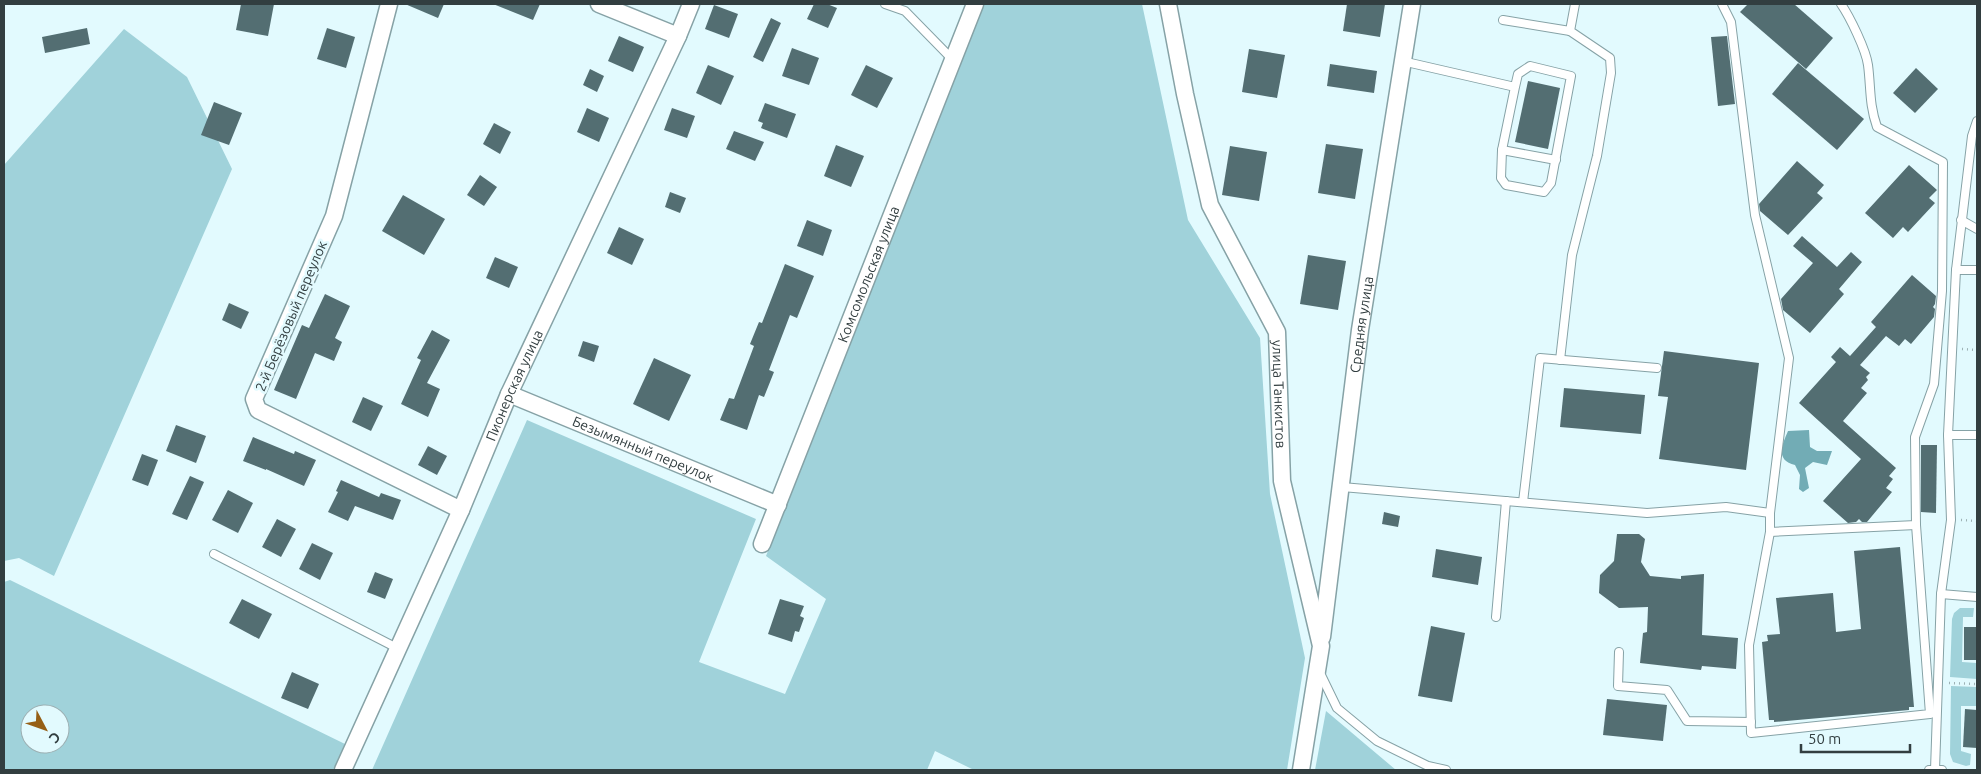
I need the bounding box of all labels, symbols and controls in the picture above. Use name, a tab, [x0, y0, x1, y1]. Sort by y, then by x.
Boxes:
street label: Комсомольская улица	[834, 204, 903, 345]
street label: 2-й Берёзовый переулок	[252, 238, 330, 394]
street label: Средняя улица	[1347, 275, 1376, 374]
street label: Пионерская улица	[482, 327, 546, 443]
street label: улица Танкистов	[1269, 339, 1289, 449]
street label: Безымянный переулок	[570, 413, 716, 486]
north arrow	[20, 704, 70, 754]
scale bar	[1801, 722, 1910, 754]
text: С	[46, 729, 64, 746]
text: 50 m	[1808, 730, 1841, 747]

